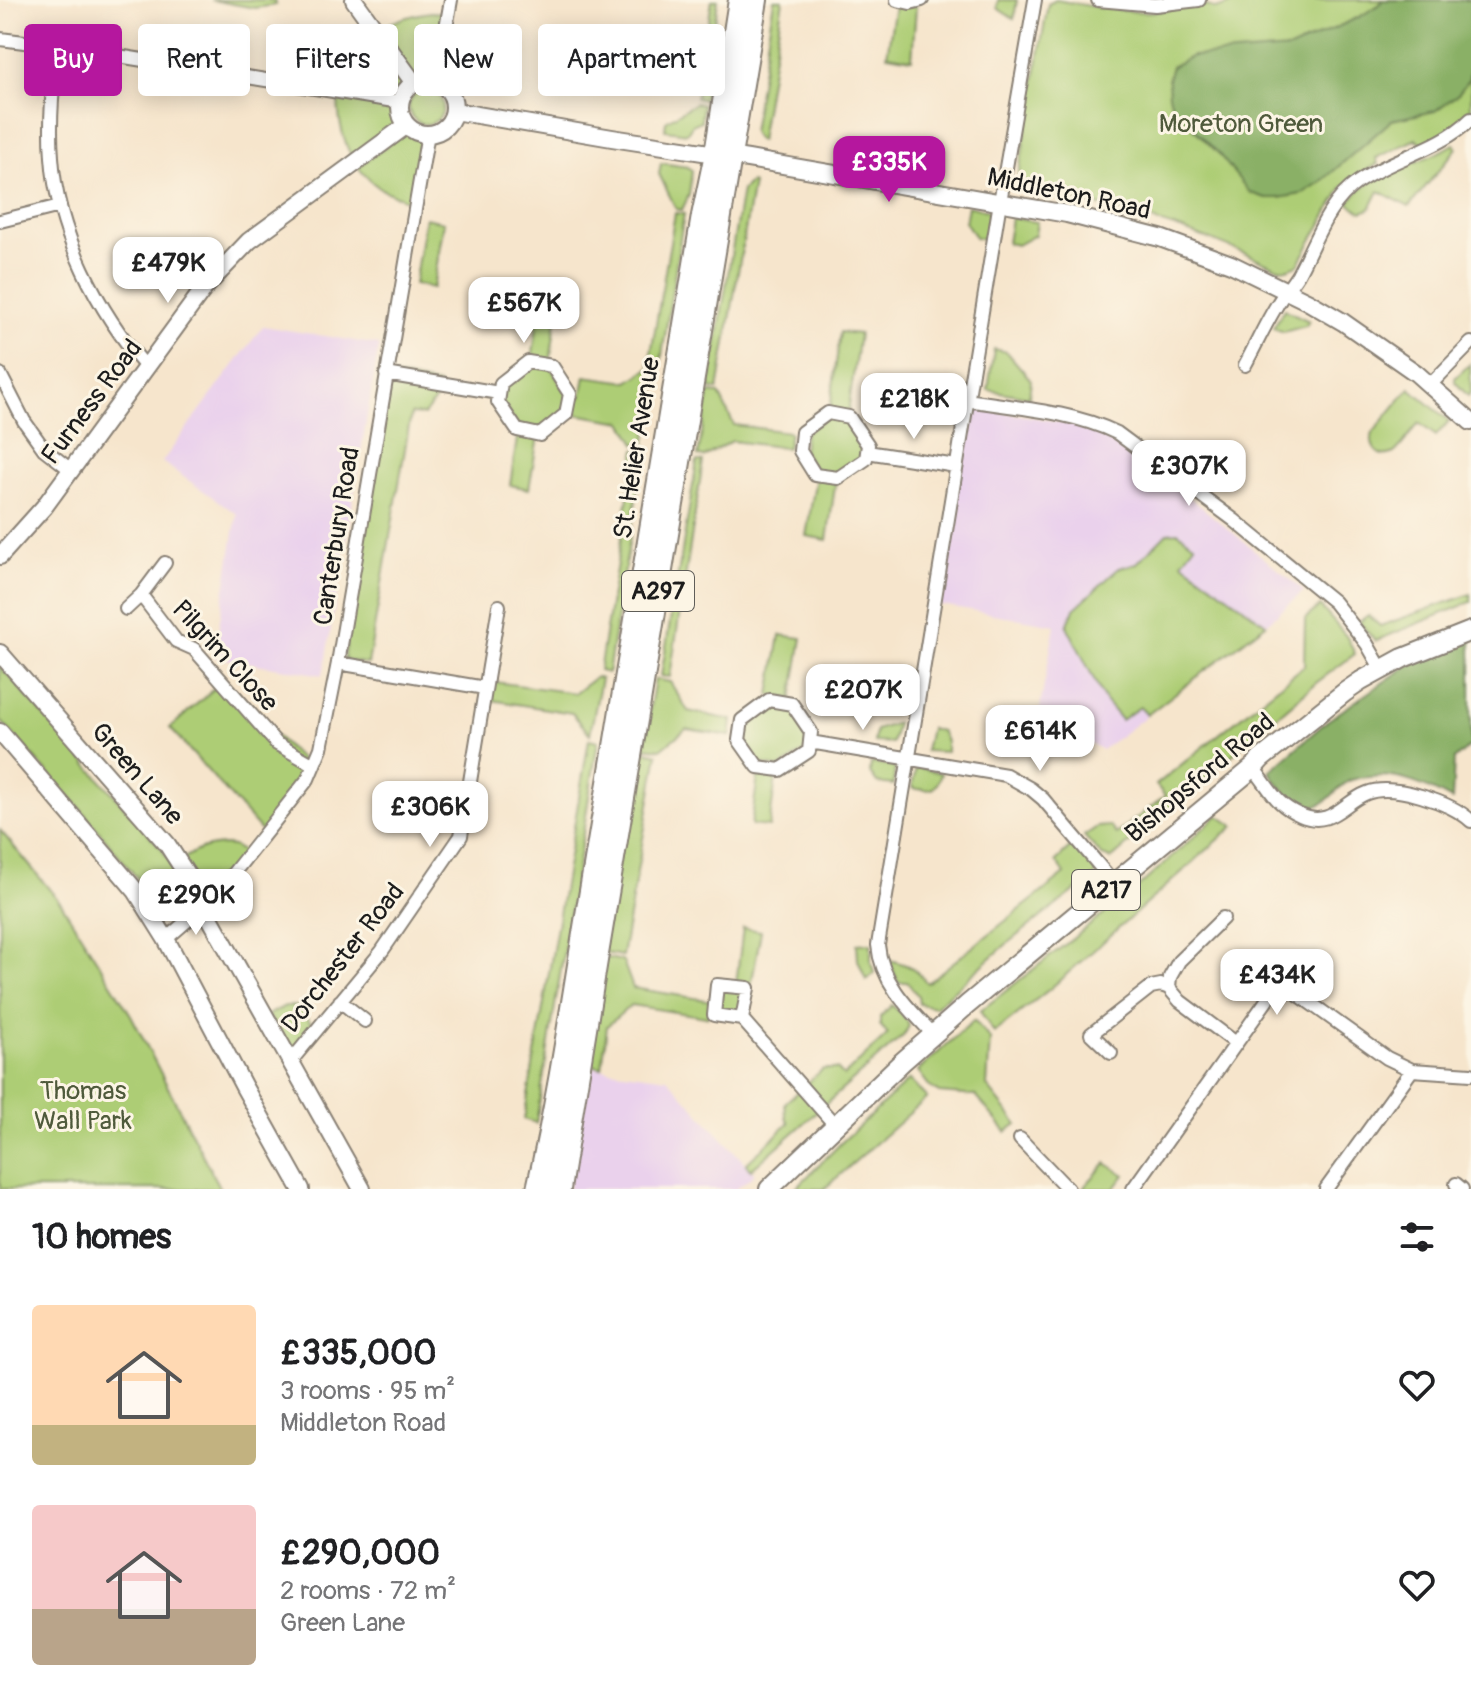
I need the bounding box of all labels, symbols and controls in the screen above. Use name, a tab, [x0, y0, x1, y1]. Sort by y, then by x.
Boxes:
chip: Buy	[24, 24, 122, 96]
chip: Rent	[138, 24, 250, 96]
chip: Filters	[266, 24, 398, 96]
chip: New	[414, 24, 522, 96]
chip: Apartment	[538, 24, 725, 96]
park label: Moreton Green	[1159, 108, 1323, 140]
pin: £335K	[833, 136, 945, 204]
text: £335K	[851, 146, 927, 178]
street label: Middleton Road	[984, 161, 1154, 227]
pin: £479K	[112, 237, 224, 305]
text: £479K	[131, 247, 205, 279]
pin: £567K	[468, 277, 580, 345]
text: £567K	[486, 287, 562, 319]
street label: Furness Road	[35, 333, 149, 471]
street label: St. Helier Avenue	[607, 355, 667, 541]
pin: £218K	[858, 373, 970, 441]
text: £218K	[879, 383, 949, 415]
pin: £307K	[1133, 440, 1245, 508]
street label: Canterbury Road	[307, 445, 367, 627]
text: £307K	[1150, 450, 1228, 482]
road number: A297	[622, 571, 694, 611]
street label: Pilgrim Close	[165, 594, 285, 719]
pin: £207K	[807, 664, 919, 732]
text: £207K	[824, 674, 902, 706]
pin: £614K	[984, 705, 1096, 773]
street label: Bishopsford Road	[1119, 706, 1281, 850]
text: £614K	[1004, 715, 1076, 747]
street label: Green Lane	[84, 716, 190, 832]
pin: £306K	[374, 781, 486, 849]
text: £306K	[390, 791, 470, 823]
pin: £290K	[140, 869, 252, 937]
road number: A217	[1072, 870, 1140, 910]
street label: Dorchester Road	[275, 877, 411, 1039]
text: £290K	[157, 879, 235, 911]
pin: £434K	[1221, 949, 1333, 1017]
text: £434K	[1238, 959, 1316, 991]
park label: Thomas Wall Park	[34, 1075, 132, 1137]
icon: filters	[1395, 1215, 1439, 1259]
text: 10 homes	[32, 1216, 171, 1259]
text: £335,000	[280, 1332, 437, 1375]
icon: home	[96, 1337, 192, 1433]
icon: heart	[1395, 1363, 1439, 1407]
text: 3 rooms · 95 m²	[280, 1375, 455, 1407]
text: Middleton Road	[280, 1407, 446, 1439]
text: £290,000	[280, 1532, 440, 1575]
icon: home	[96, 1537, 192, 1633]
icon: heart	[1395, 1563, 1439, 1607]
text: 2 rooms · 72 m²	[280, 1575, 456, 1607]
text: Green Lane	[280, 1607, 405, 1639]

